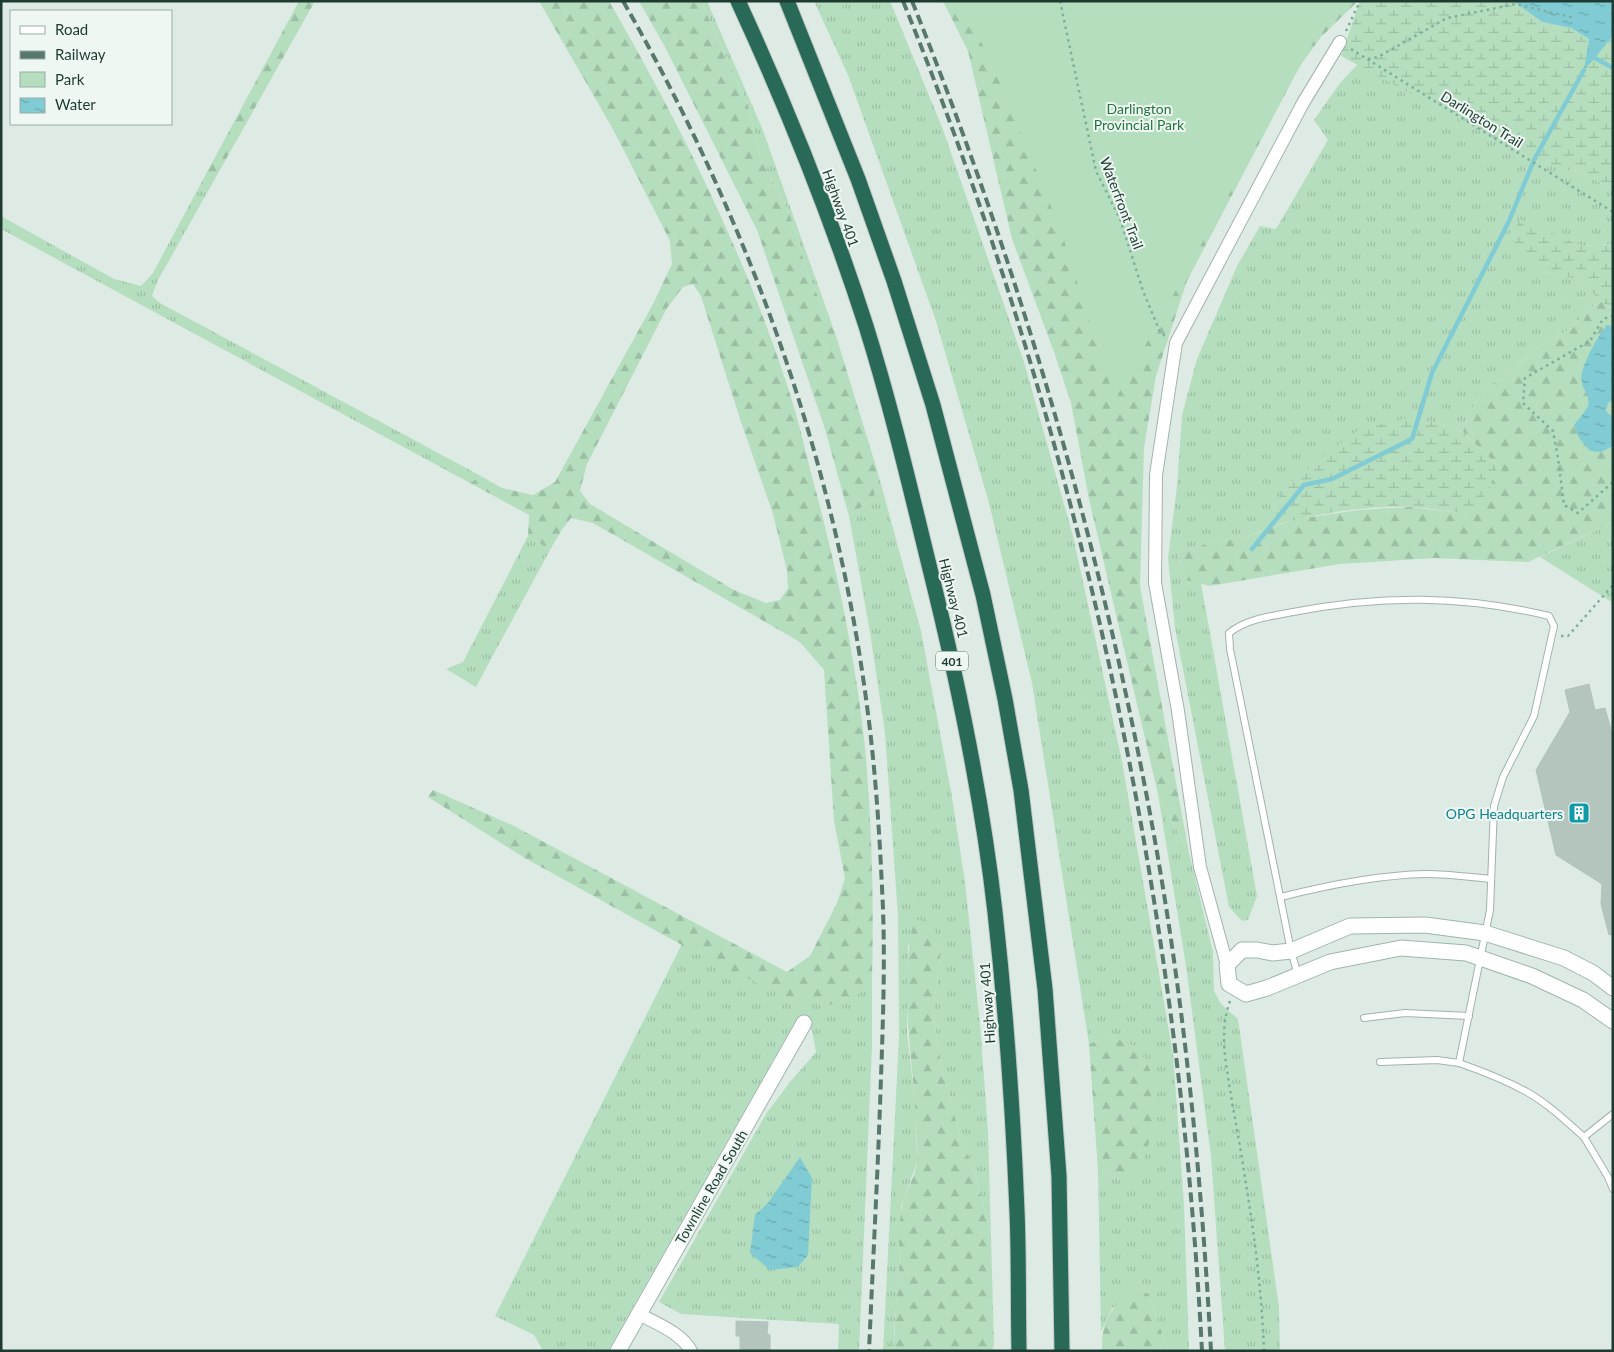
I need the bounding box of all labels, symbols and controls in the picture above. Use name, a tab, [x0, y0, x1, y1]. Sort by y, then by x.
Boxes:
legend	[10, 10, 172, 125]
text: Road	[55, 20, 88, 38]
text: Railway	[55, 45, 106, 63]
text: Park	[55, 70, 85, 88]
street label: Darlington Trail	[1438, 87, 1526, 151]
text: Water	[55, 95, 96, 113]
park label: Darlington Provincial Park	[1094, 100, 1185, 133]
street label: Waterfront Trail	[1097, 155, 1147, 251]
street label: Highway 401	[819, 167, 863, 249]
street label: Highway 401	[936, 556, 972, 640]
road number: 401	[936, 651, 968, 670]
building icon: OPG Headquarters	[1567, 801, 1591, 825]
place label: OPG Headquarters	[1446, 805, 1563, 822]
street label: Highway 401	[976, 962, 998, 1044]
street label: Townline Road South	[671, 1127, 751, 1247]

